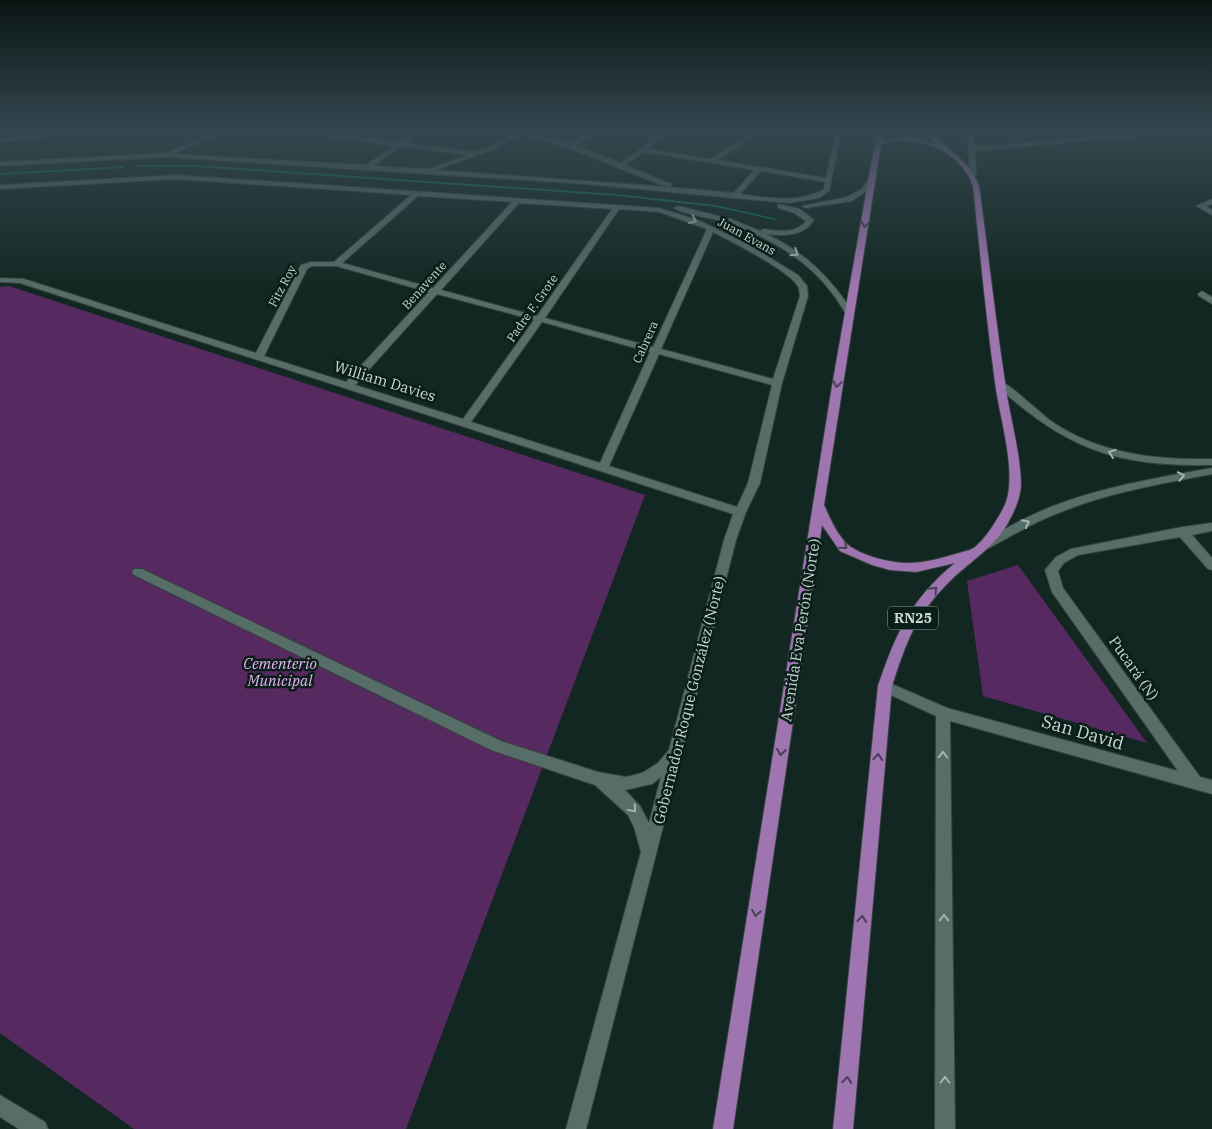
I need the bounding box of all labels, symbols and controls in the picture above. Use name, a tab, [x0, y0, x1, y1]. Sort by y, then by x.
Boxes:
one-way arrow	[688, 214, 697, 225]
street label: Juan Evans	[715, 214, 779, 258]
one-way arrow	[860, 221, 871, 229]
one-way arrow	[789, 247, 799, 256]
street label: Benavente	[398, 258, 450, 312]
street label: Fitz Roy	[265, 262, 299, 309]
street label: Padre F. Grote	[503, 271, 561, 345]
street label: Cabrera	[629, 318, 661, 366]
street label: William Davies	[332, 357, 438, 405]
one-way arrow	[833, 380, 843, 389]
one-way arrow	[1108, 449, 1117, 459]
one-way arrow	[1176, 472, 1185, 482]
one-way arrow	[1020, 519, 1029, 529]
street label: Avenida Eva Perón (Norte)	[776, 537, 824, 723]
one-way arrow	[839, 540, 848, 549]
street label: Gobernador Roque González (Norte)	[649, 574, 729, 826]
one-way arrow	[928, 587, 937, 596]
road number: RN25	[888, 606, 938, 630]
street label: Pucará (N)	[1105, 632, 1163, 704]
park label: Cementerio Municipal	[243, 654, 317, 690]
street label: San David	[1039, 709, 1127, 755]
one-way arrow	[776, 749, 787, 757]
one-way arrow	[938, 751, 948, 759]
one-way arrow	[872, 753, 883, 761]
one-way arrow	[627, 803, 636, 812]
one-way arrow	[751, 909, 762, 917]
one-way arrow	[857, 914, 868, 922]
one-way arrow	[939, 914, 949, 922]
one-way arrow	[841, 1076, 852, 1084]
one-way arrow	[940, 1076, 950, 1084]

